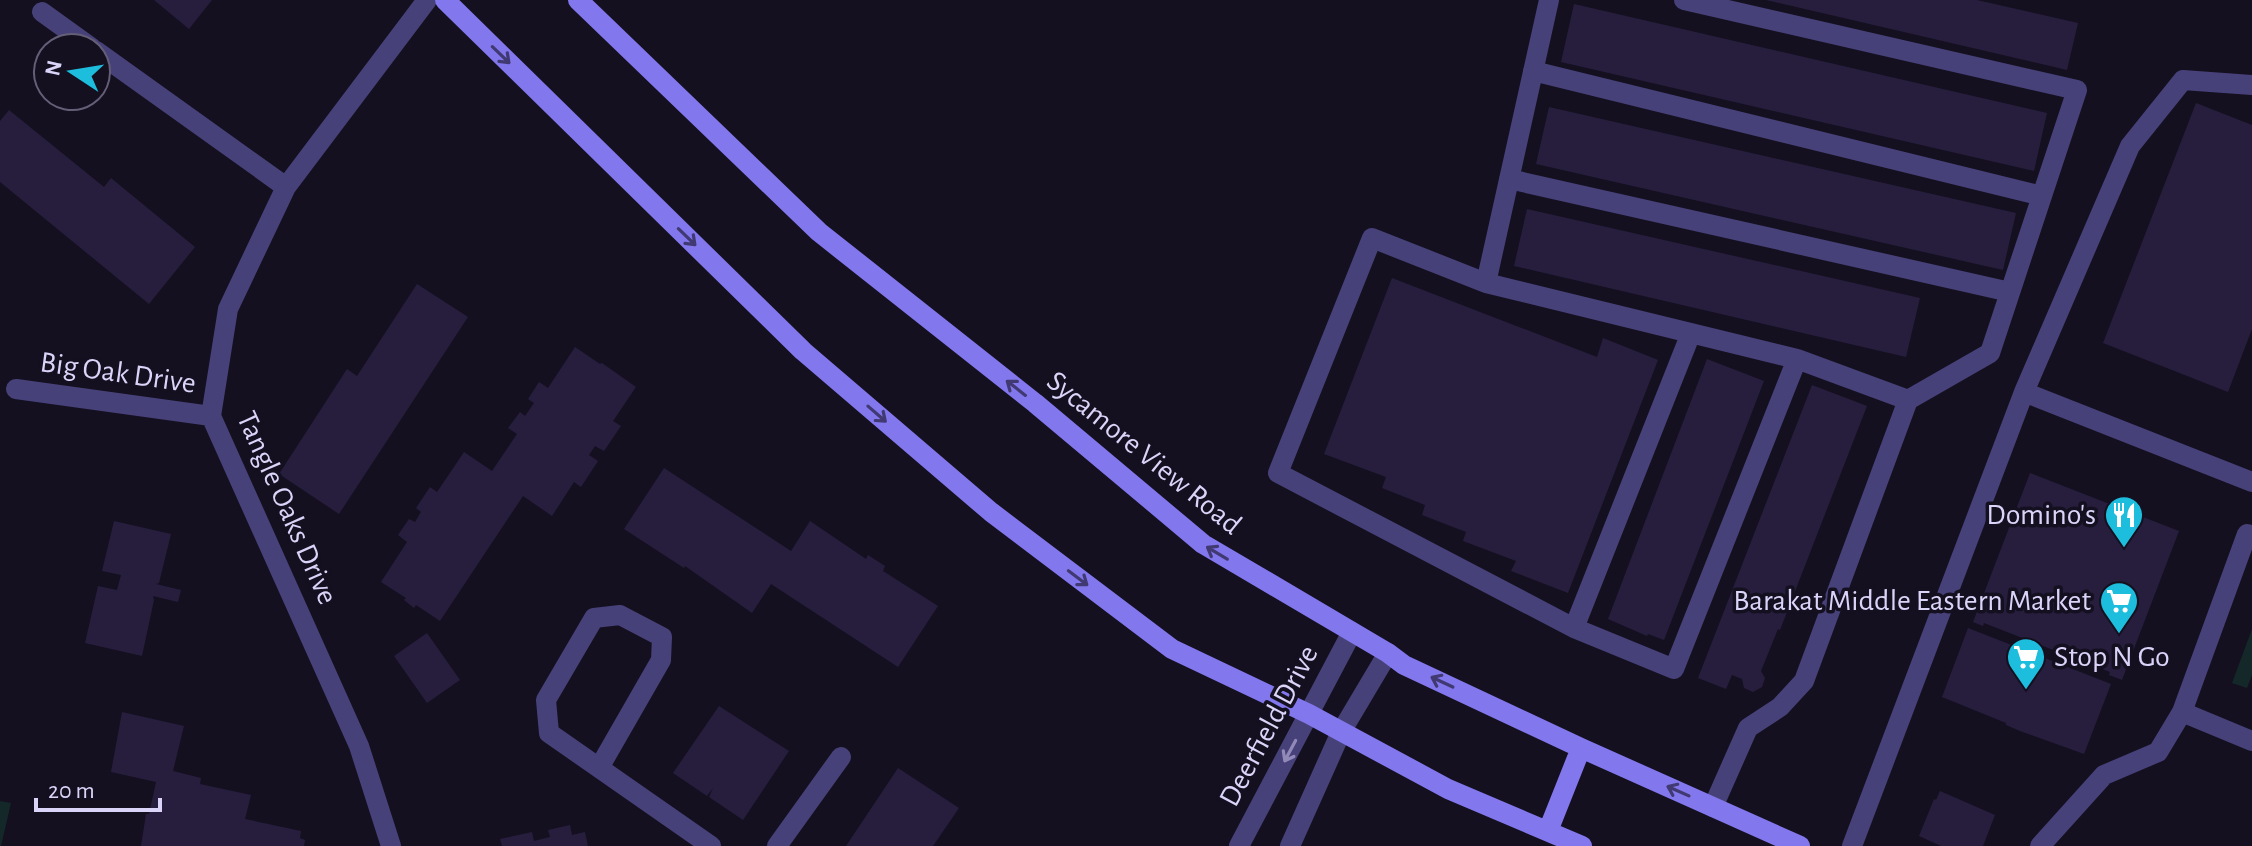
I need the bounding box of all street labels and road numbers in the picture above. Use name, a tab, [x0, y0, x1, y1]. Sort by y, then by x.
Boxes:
street label: Big Oak Drive	[38, 347, 198, 399]
street label: Sycamore View Road	[1041, 366, 1247, 540]
street label: Tangle Oaks Drive	[231, 407, 343, 609]
street label: Deerfield Drive	[1214, 641, 1324, 811]

